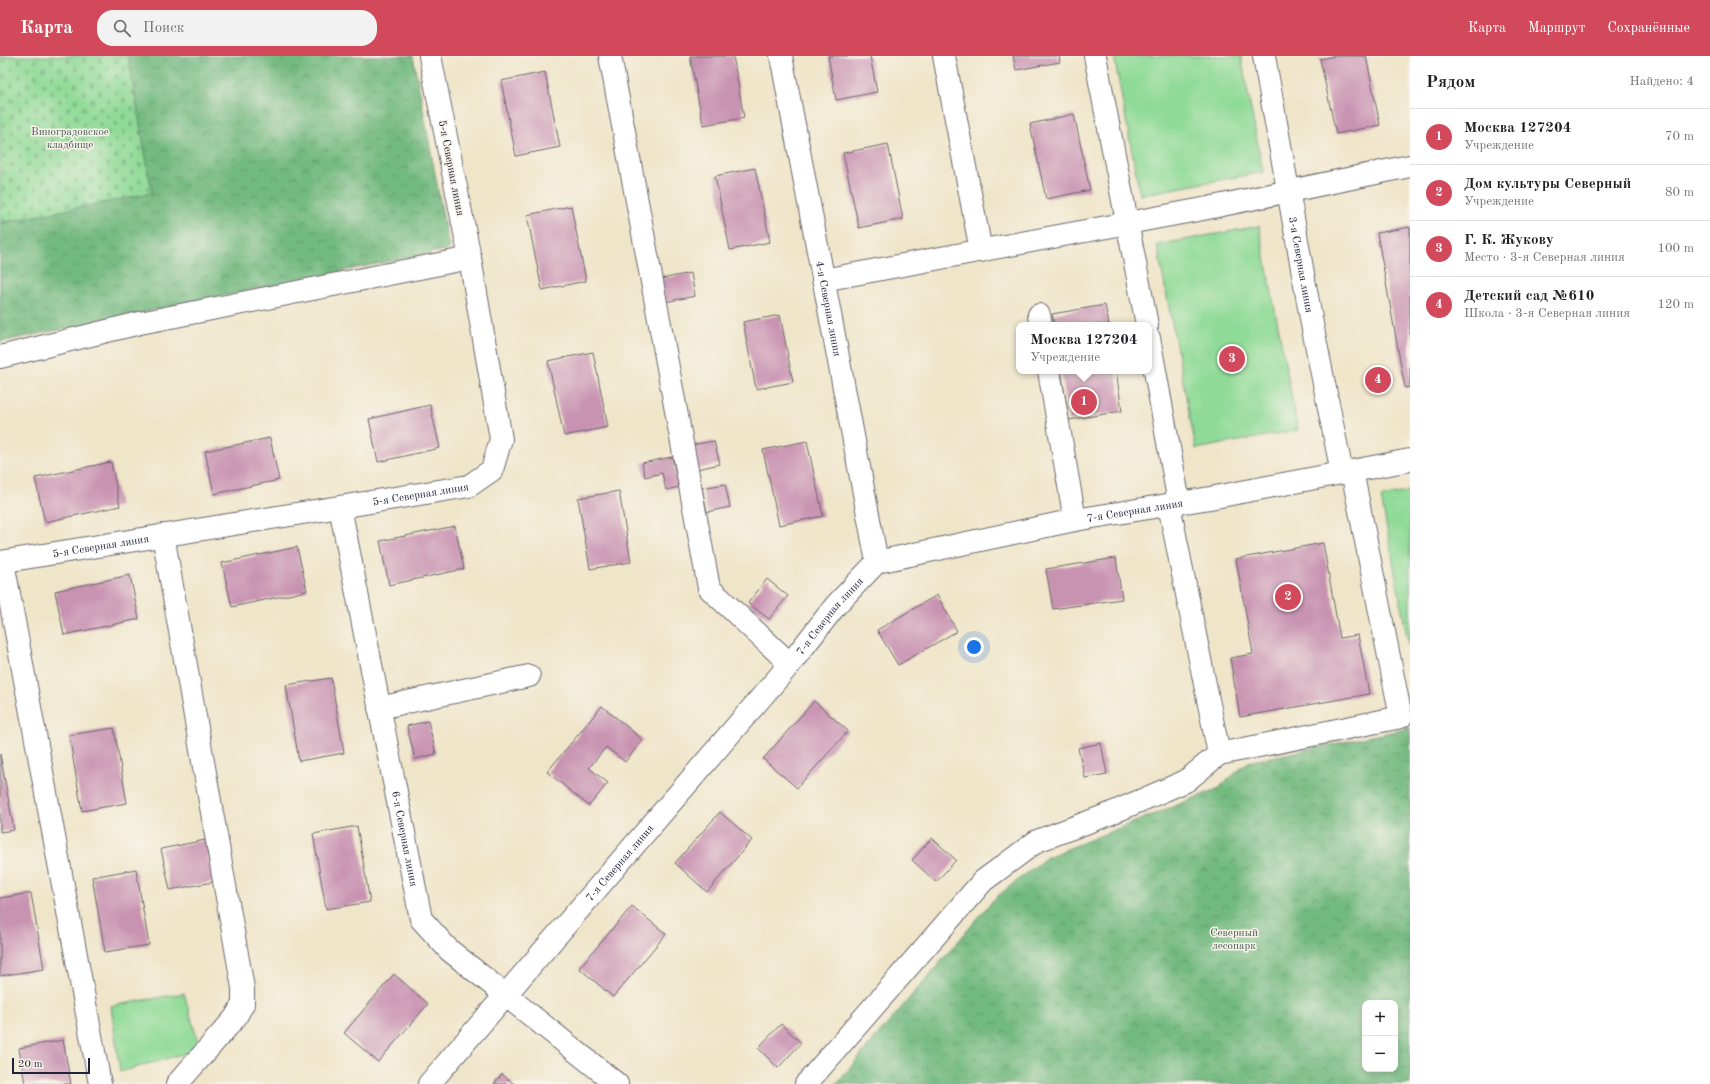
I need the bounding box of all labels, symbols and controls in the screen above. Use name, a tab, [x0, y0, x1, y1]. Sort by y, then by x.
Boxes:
search box	[97, 10, 377, 46]
icon: search	[111, 17, 133, 39]
text: Карта	[20, 19, 73, 38]
text: Поиск	[143, 21, 184, 36]
text: Карта	[1468, 21, 1506, 35]
text: Маршрут	[1528, 21, 1585, 35]
text: Сохранённые	[1607, 21, 1690, 35]
text: Рядом	[1426, 74, 1475, 91]
text: Найдено: 4	[1630, 75, 1694, 88]
street label: 5-я Северная линия	[436, 120, 465, 217]
text: Москва 127204	[1464, 121, 1571, 136]
park label: Виноградовское кладбище	[31, 127, 109, 151]
text: 1	[1435, 130, 1443, 143]
text: 70 m	[1665, 130, 1694, 143]
text: Учреждение	[1464, 139, 1534, 152]
text: Дом культуры Северный	[1464, 177, 1631, 192]
text: 2	[1435, 186, 1443, 199]
text: 80 m	[1665, 186, 1694, 199]
text: Учреждение	[1464, 195, 1534, 208]
street label: 3-я Северная линия	[1286, 216, 1314, 314]
text: Г. К. Жукову	[1464, 233, 1554, 248]
text: 3	[1435, 242, 1443, 255]
text: 100 m	[1657, 242, 1694, 255]
text: Место · 3-я Северная линия	[1464, 251, 1625, 264]
street label: 4-я Северная линия	[813, 260, 842, 358]
text: Детский сад №610	[1464, 289, 1594, 304]
text: 4	[1435, 298, 1443, 311]
text: 120 m	[1657, 298, 1694, 311]
text: Школа · 3-я Северная линия	[1464, 307, 1630, 320]
popup	[1016, 322, 1152, 374]
text: Москва 127204	[1030, 333, 1138, 348]
pin: 3	[1219, 344, 1245, 374]
text: Учреждение	[1030, 351, 1100, 364]
pin: 4	[1365, 365, 1391, 395]
pin: 1	[1071, 387, 1097, 417]
street label: 5-я Северная линия	[372, 482, 470, 509]
street label: 7-я Северная линия	[1086, 498, 1184, 525]
street label: 5-я Северная линия	[52, 534, 150, 560]
street label: 7-я Северная линия	[795, 576, 866, 658]
pin: 2	[1275, 582, 1301, 612]
your location	[964, 637, 984, 657]
street label: 6-я Северная линия	[389, 790, 419, 888]
street label: 7-я Северная линия	[585, 823, 657, 904]
park label: Северный лесопарк	[1210, 928, 1258, 952]
map controls	[1362, 1000, 1398, 1072]
button: +	[1362, 1000, 1398, 1036]
button: −	[1362, 1036, 1398, 1072]
scale bar	[12, 1056, 90, 1075]
text: 20 m	[18, 1059, 43, 1070]

